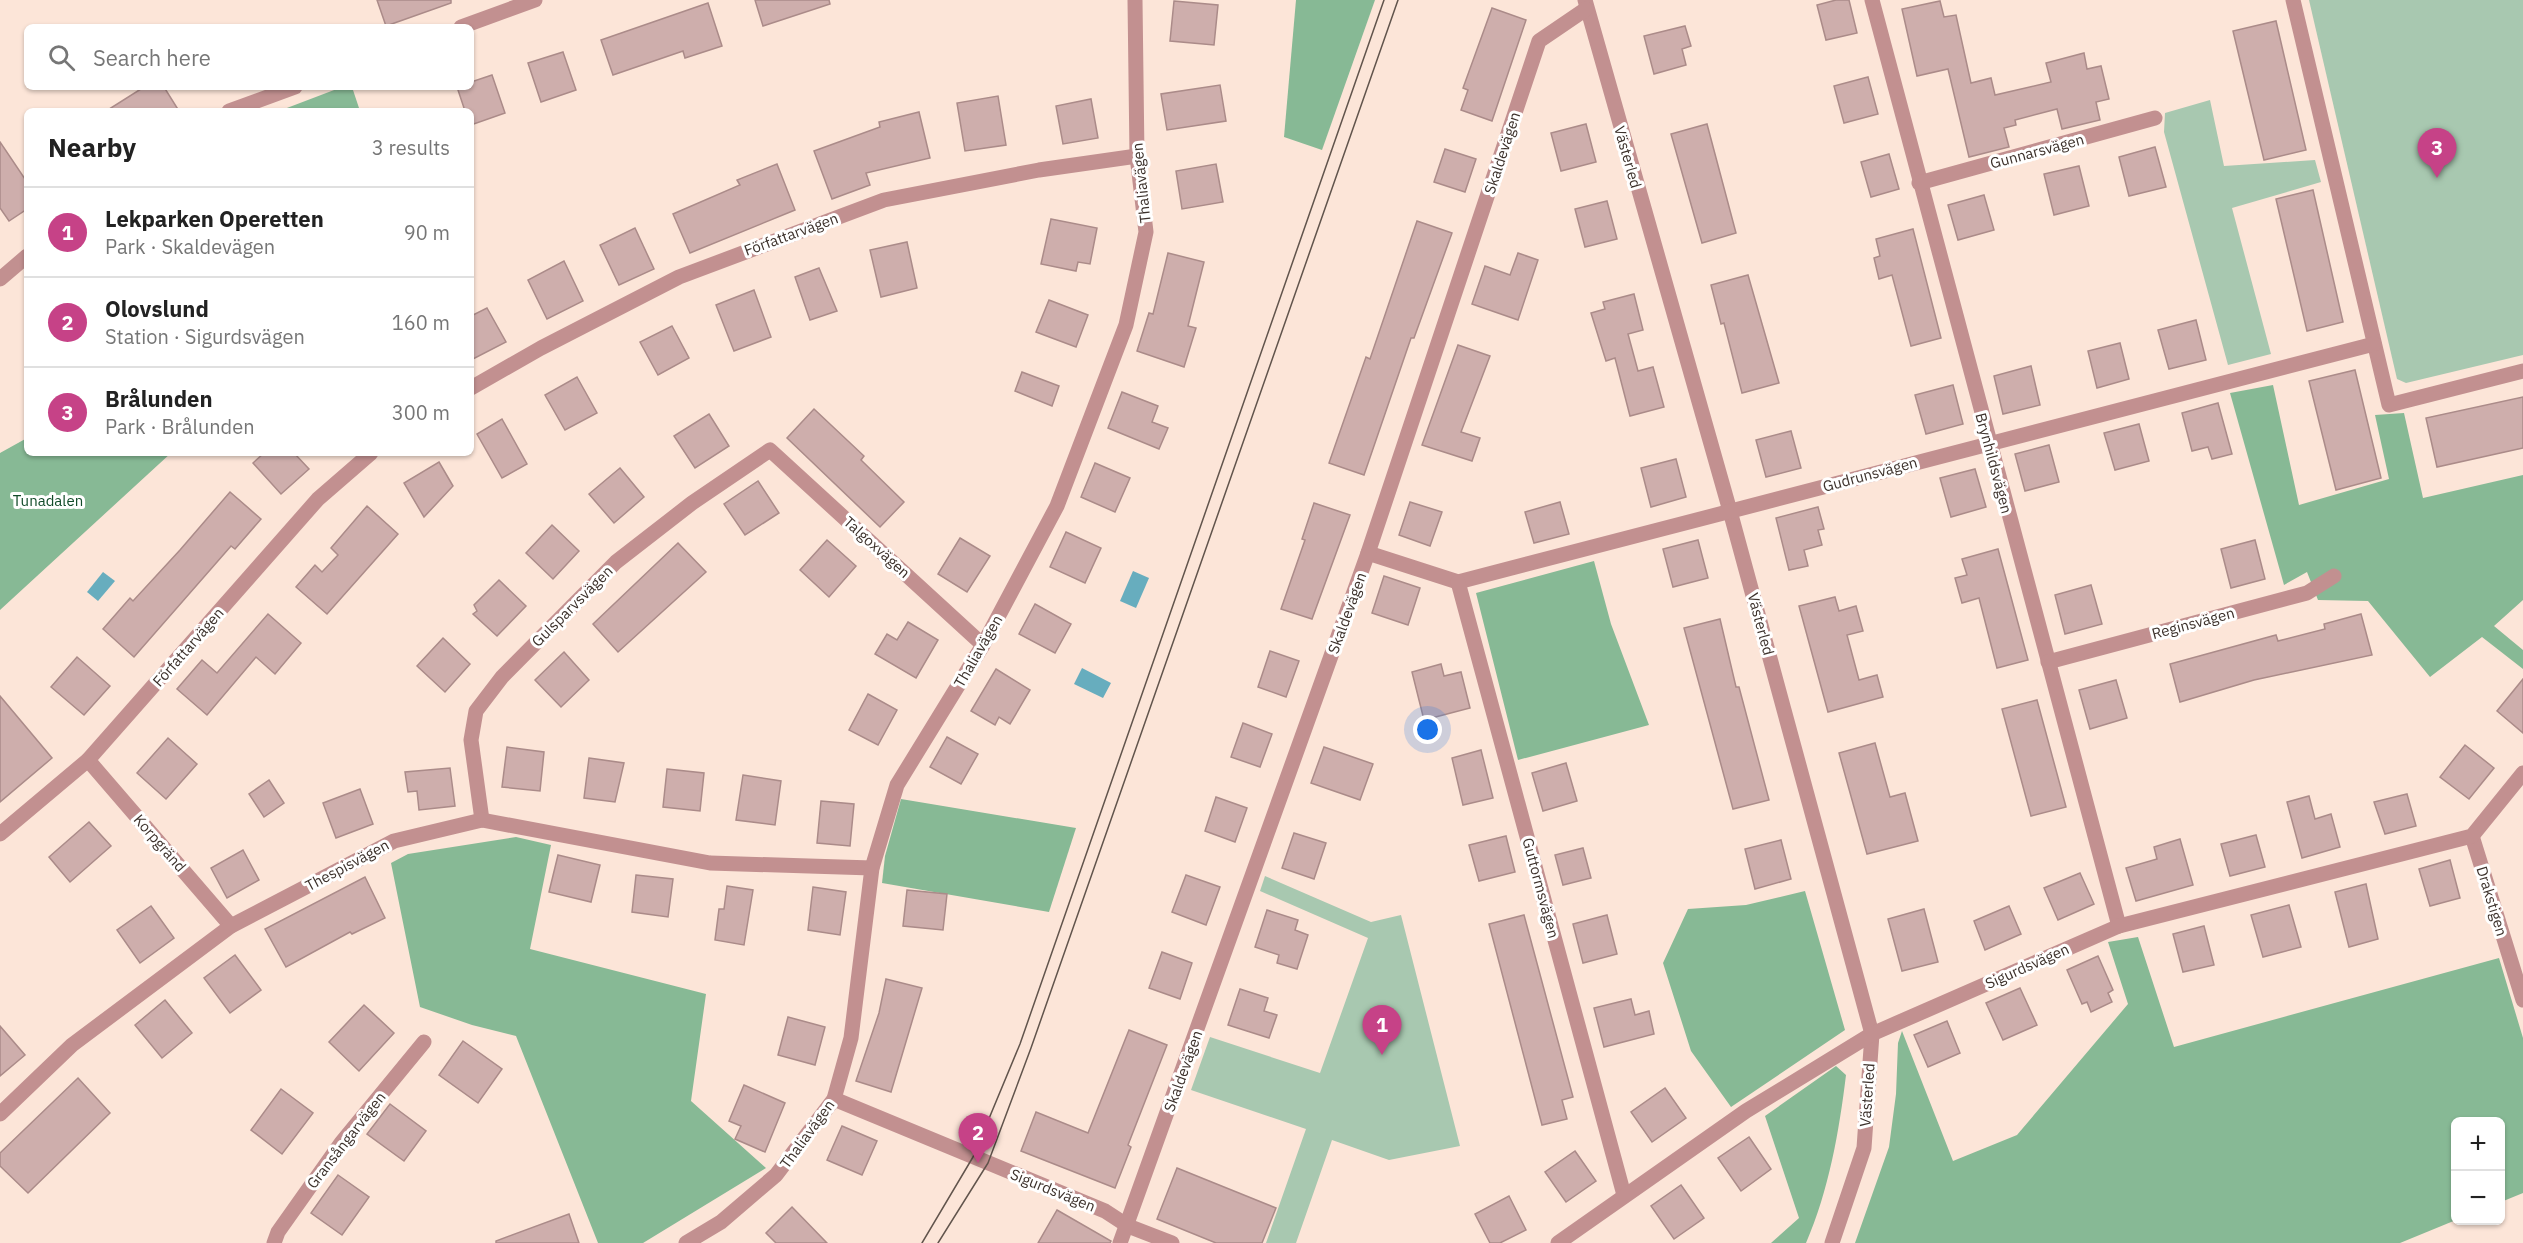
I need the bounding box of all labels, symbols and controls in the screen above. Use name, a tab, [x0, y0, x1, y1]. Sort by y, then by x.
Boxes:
search box	[24, 24, 474, 90]
icon: search	[45, 41, 78, 74]
text: Search here	[93, 43, 211, 72]
street label: Skaldevägen	[1480, 110, 1524, 196]
street label: Västerled	[1610, 124, 1646, 190]
pin: 3	[2418, 128, 2456, 178]
street label: Gunnarsvägen	[1988, 129, 2086, 173]
text: Nearby	[48, 130, 136, 164]
text: 3 results	[372, 134, 450, 161]
street label: Thaliavägen	[1127, 142, 1155, 224]
text: Lekparken Operetten	[105, 204, 324, 233]
street label: Författarvägen	[741, 208, 841, 260]
text: 1	[62, 219, 74, 246]
text: 90 m	[404, 219, 450, 246]
text: Park · Skaldevägen	[105, 233, 275, 260]
text: Olovslund	[105, 294, 209, 323]
text: 2	[62, 309, 74, 336]
text: 160 m	[392, 309, 450, 336]
text: Station · Sigurdsvägen	[105, 323, 305, 350]
text: Brålunden	[105, 384, 213, 413]
text: 3	[62, 399, 74, 426]
text: 300 m	[392, 399, 450, 426]
street label: Brynhildsvägen	[1971, 411, 2017, 515]
text: Park · Brålunden	[105, 413, 255, 440]
street label: Gudrunsvägen	[1821, 452, 1919, 496]
park label: Tunadalen	[13, 491, 83, 510]
street label: Talgoxvägen	[840, 512, 914, 582]
street label: Gulsparvsvägen	[527, 561, 617, 651]
street label: Skaldevägen	[1323, 570, 1371, 656]
street label: Västerled	[1744, 591, 1778, 657]
street label: Reginsvägen	[2150, 603, 2236, 643]
street label: Författarvägen	[148, 604, 228, 690]
street label: Thaliavägen	[950, 611, 1006, 691]
your location	[1413, 715, 1442, 744]
street label: Korpgränd	[130, 810, 190, 876]
street label: Thespisvägen	[302, 835, 392, 895]
street label: Guttormsvägen	[1518, 836, 1564, 940]
street label: Drakstigen	[2472, 864, 2512, 938]
street label: Sigurdsvägen	[1982, 939, 2072, 993]
pin: 1	[1362, 1006, 1402, 1055]
street label: Skaldevägen	[1159, 1028, 1207, 1114]
street label: Västerled	[1855, 1062, 1879, 1128]
street label: Gransångarvägen	[302, 1088, 390, 1192]
street label: Thaliavägen	[776, 1096, 838, 1172]
pin: 2	[958, 1114, 998, 1163]
map controls	[2451, 1117, 2505, 1225]
button: +	[2451, 1117, 2505, 1171]
street label: Sigurdsvägen	[1008, 1164, 1098, 1216]
button: −	[2451, 1171, 2505, 1225]

